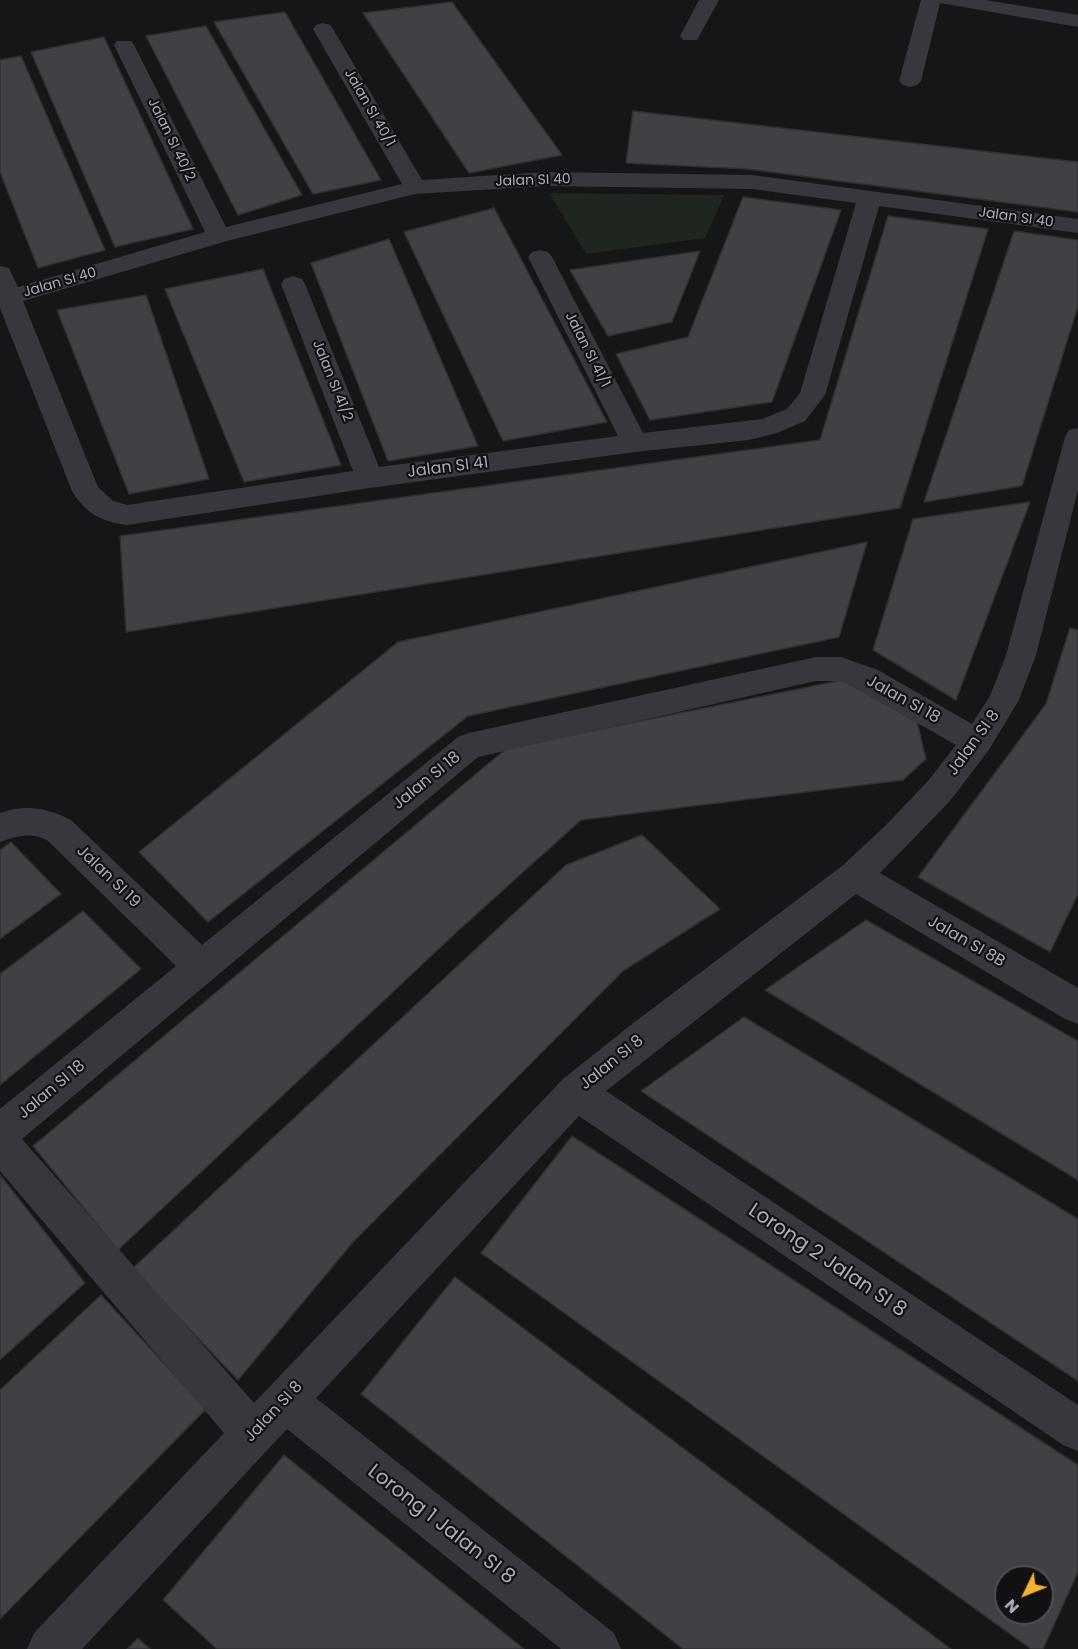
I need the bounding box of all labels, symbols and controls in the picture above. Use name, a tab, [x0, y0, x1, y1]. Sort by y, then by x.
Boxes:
street label: Jalan SI 40/1	[340, 66, 398, 150]
street label: Jalan SI 40/2	[144, 96, 198, 184]
street label: Jalan SI 40	[495, 171, 571, 191]
street label: Jalan SI 40	[977, 204, 1055, 232]
street label: Jalan SI 40	[21, 265, 99, 301]
street label: Jalan SI 41/1	[561, 310, 613, 390]
street label: Jalan SI 41/2	[308, 338, 356, 424]
street label: Jalan SI 41	[406, 454, 490, 482]
street label: Jalan SI 18	[863, 672, 943, 728]
street label: Jalan SI 8	[944, 707, 1004, 779]
street label: Jalan SI 18	[389, 748, 465, 814]
street label: Jalan SI 19	[72, 842, 144, 912]
street label: Jalan SI 8B	[924, 912, 1008, 972]
street label: Jalan SI 8	[576, 1032, 648, 1094]
street label: Jalan SI 18	[15, 1056, 89, 1124]
street label: Lorong 2 Jalan SI 8	[743, 1199, 911, 1323]
street label: Jalan SI 8	[241, 1378, 307, 1446]
street label: Lorong 1 Jalan SI 8	[363, 1460, 519, 1590]
north arrow	[994, 1565, 1054, 1625]
text: N	[999, 1594, 1024, 1619]

